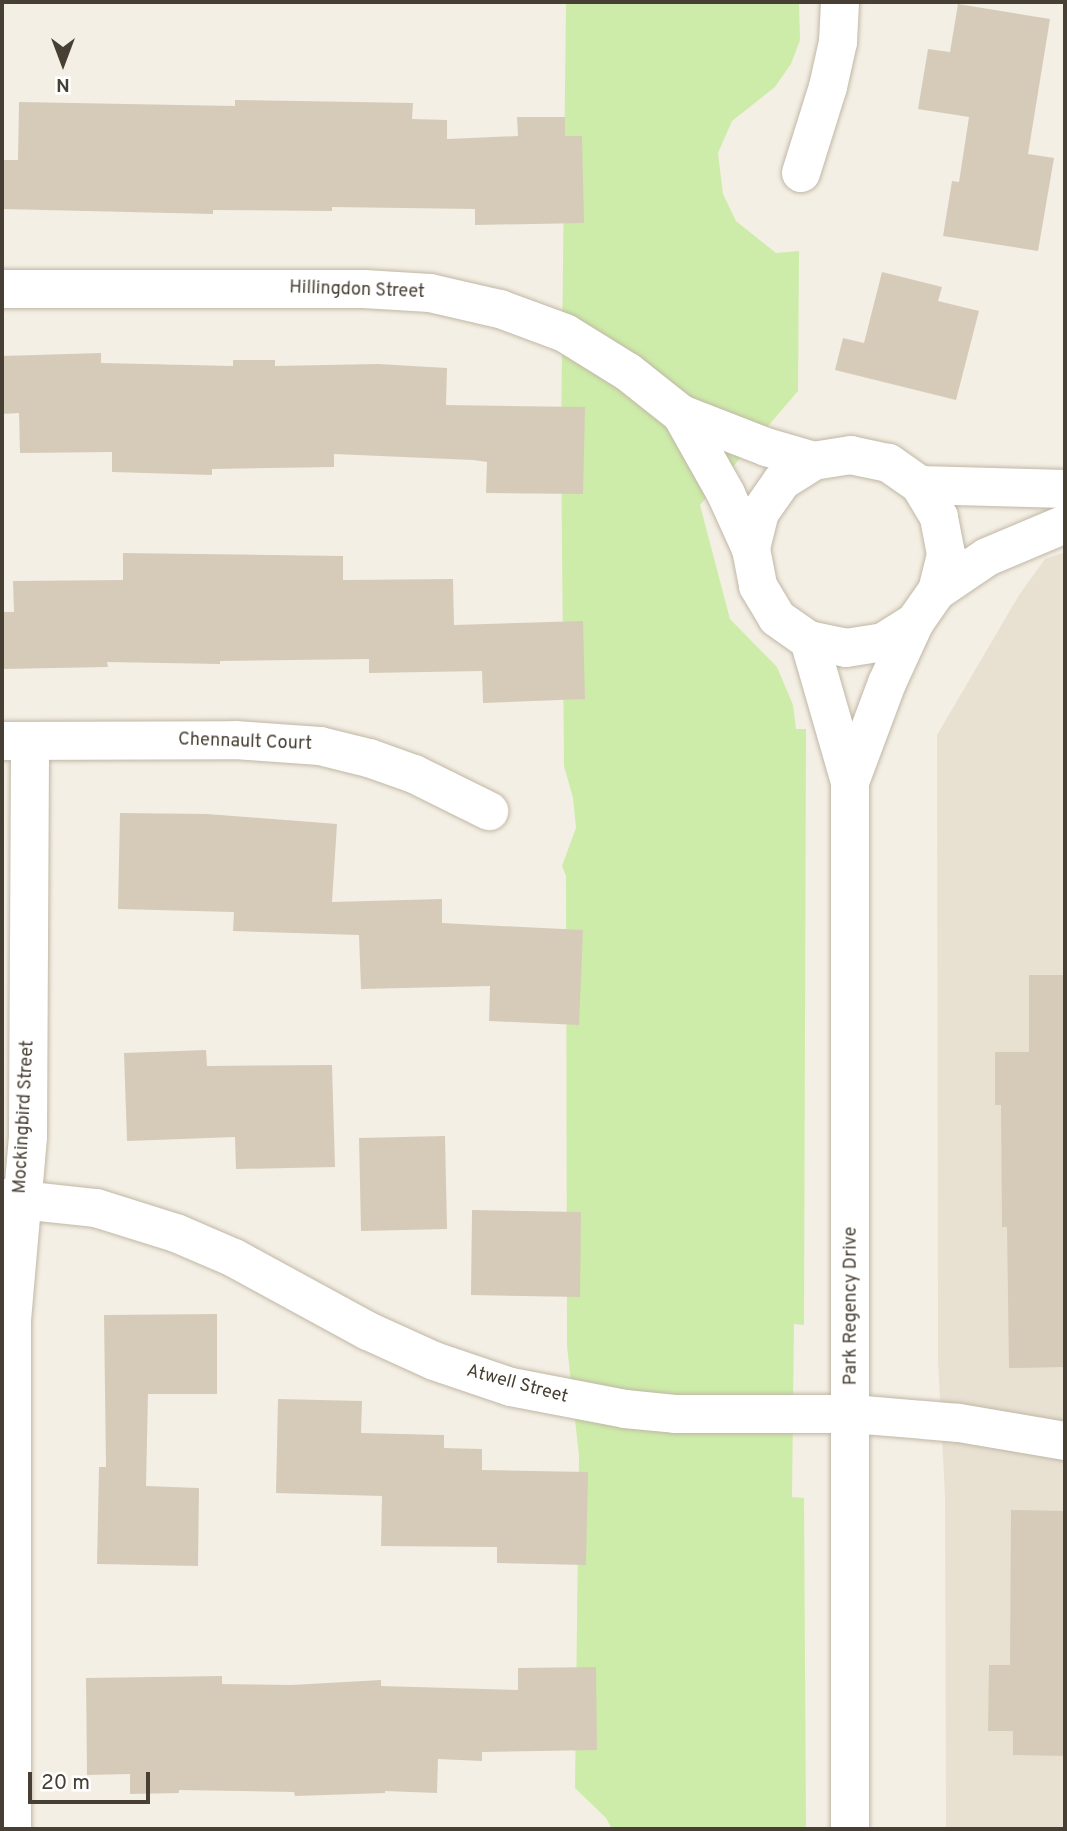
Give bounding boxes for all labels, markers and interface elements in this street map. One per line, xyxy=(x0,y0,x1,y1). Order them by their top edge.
north arrow xyxy=(28,28,98,98)
text: N xyxy=(56,72,70,96)
street label: Hillingdon Street xyxy=(289,278,425,304)
street label: Chennault Court xyxy=(178,730,312,756)
street label: Mockingbird Street xyxy=(10,1040,40,1194)
street label: Park Regency Drive xyxy=(841,1227,863,1385)
street label: Atwell Street xyxy=(464,1361,570,1409)
scale bar xyxy=(32,1758,154,1802)
text: 20 m xyxy=(41,1770,90,1797)

